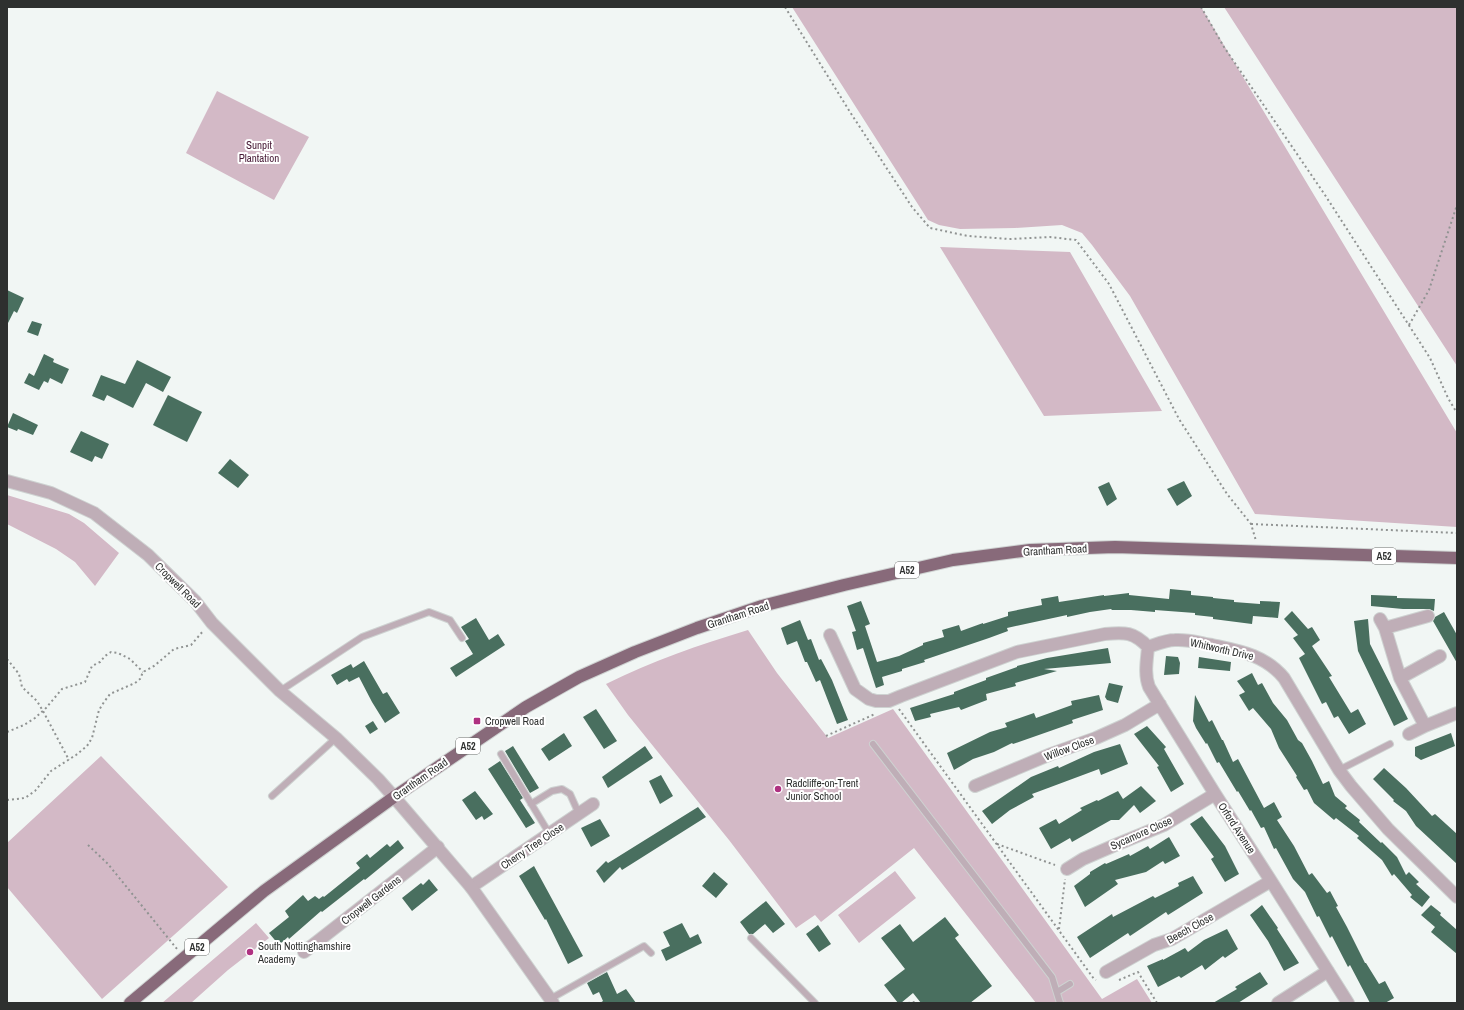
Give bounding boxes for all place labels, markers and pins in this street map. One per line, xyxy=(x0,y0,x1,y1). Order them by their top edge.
place label: Cropwell Road xyxy=(485,714,544,728)
marker: Cropwell Road xyxy=(472,716,482,726)
place label: Radcliffe-on-Trent Junior School xyxy=(786,776,859,803)
marker: Radcliffe-on-Trent Junior School xyxy=(773,784,783,794)
place label: South Nottinghamshire Academy xyxy=(257,939,351,966)
marker: South Nottinghamshire Academy xyxy=(245,947,255,957)

